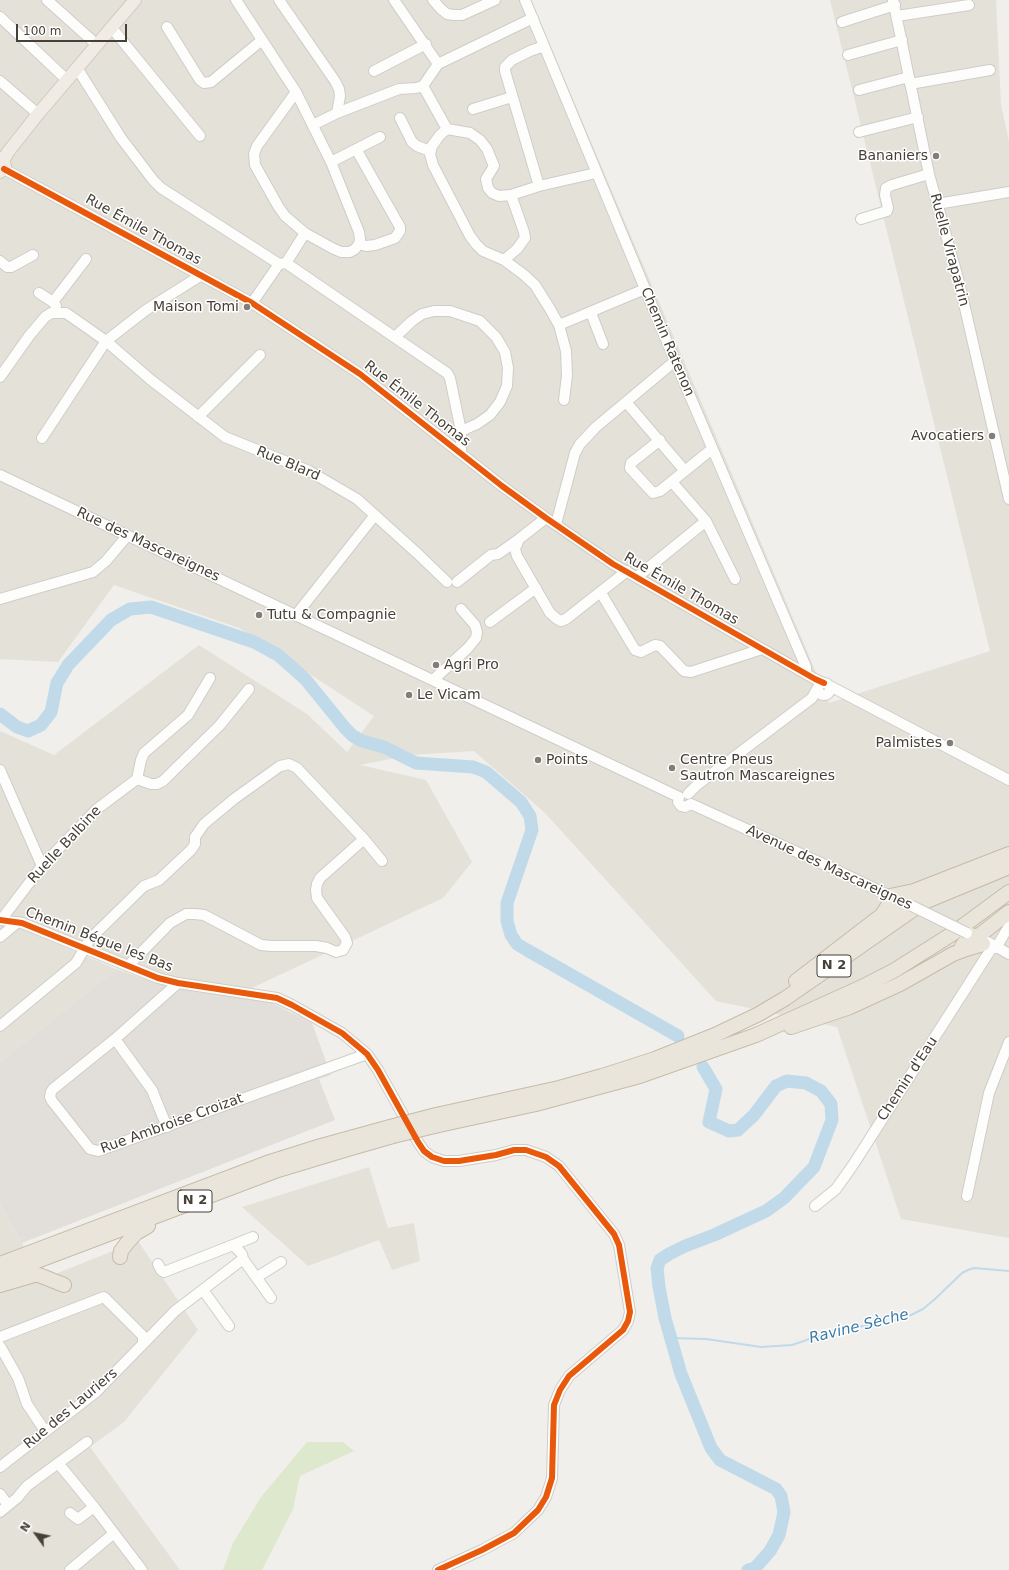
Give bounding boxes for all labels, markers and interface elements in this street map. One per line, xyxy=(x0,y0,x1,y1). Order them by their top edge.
scale bar xyxy=(18,16,129,42)
text: 100 m xyxy=(23,24,61,38)
place label: Bananiers xyxy=(858,148,928,164)
marker: Bananiers xyxy=(931,151,941,161)
street label: Rue Émile Thomas xyxy=(82,191,204,269)
street label: Ruelle Virapatrin xyxy=(926,192,972,308)
street label: Chemin Ratenon xyxy=(637,285,697,399)
place label: Maison Tomi xyxy=(153,299,239,315)
marker: Maison Tomi xyxy=(242,302,252,312)
street label: Rue Émile Thomas xyxy=(361,357,473,451)
place label: Avocatiers xyxy=(911,428,984,444)
marker: Avocatiers xyxy=(987,431,997,441)
street label: Rue Blard xyxy=(254,443,322,485)
street label: Rue des Mascareignes xyxy=(74,504,222,586)
street label: Rue Émile Thomas xyxy=(621,549,741,629)
place label: Tutu & Compagnie xyxy=(267,607,396,623)
marker: Tutu & Compagnie xyxy=(254,610,264,620)
place label: Agri Pro xyxy=(444,657,499,673)
marker: Agri Pro xyxy=(431,660,441,670)
place label: Le Vicam xyxy=(417,687,481,703)
marker: Le Vicam xyxy=(404,690,414,700)
place label: Palmistes xyxy=(876,735,942,751)
marker: Palmistes xyxy=(945,738,955,748)
place label: Points xyxy=(546,752,588,768)
place label: Centre Pneus Sautron Mascareignes xyxy=(680,752,835,784)
marker: Points xyxy=(533,755,543,765)
marker: Centre Pneus Sautron Mascareignes xyxy=(667,763,677,773)
street label: Ruelle Balbine xyxy=(25,803,105,887)
street label: Avenue des Mascareignes xyxy=(743,822,915,914)
street label: Chemin Bégue les Bas xyxy=(23,904,175,976)
road number: N 2 xyxy=(817,955,851,977)
street label: Chemin d'Eau xyxy=(875,1034,941,1124)
street label: Rue Ambroise Croizat xyxy=(98,1090,246,1158)
road number: N 2 xyxy=(178,1190,212,1212)
water label: Ravine Sèche xyxy=(807,1306,911,1348)
street label: Rue des Lauriers xyxy=(21,1365,121,1453)
north arrow xyxy=(16,1514,56,1554)
text: N xyxy=(18,1520,33,1535)

